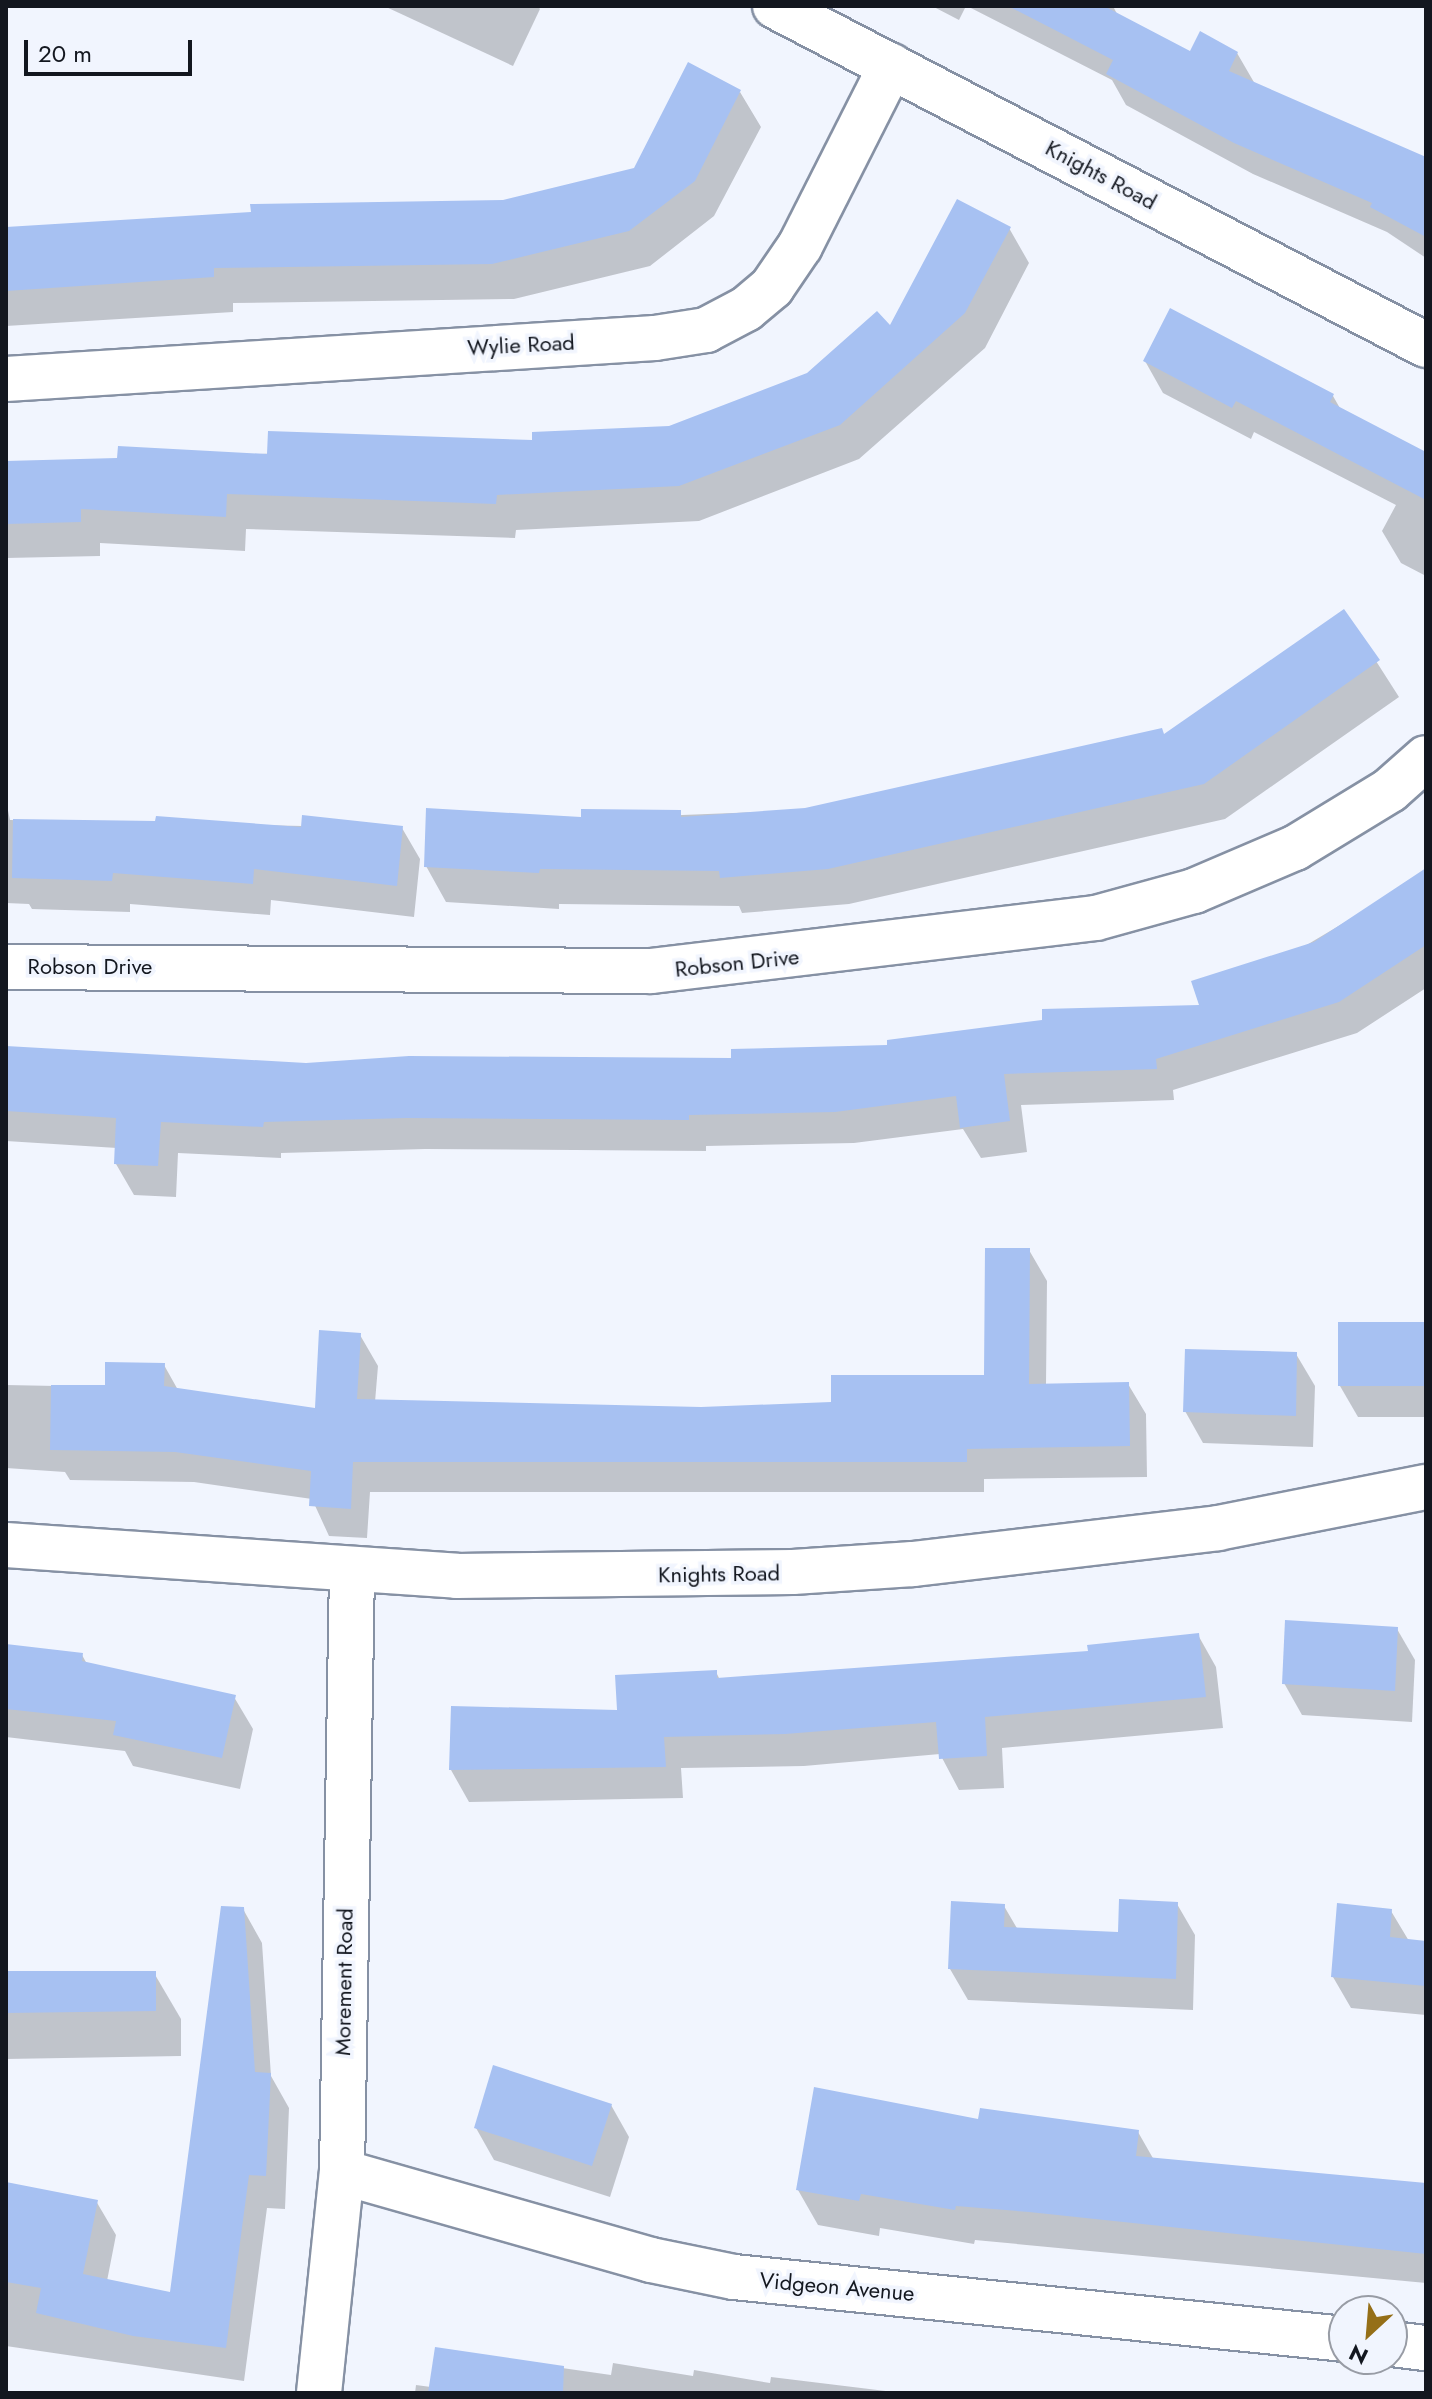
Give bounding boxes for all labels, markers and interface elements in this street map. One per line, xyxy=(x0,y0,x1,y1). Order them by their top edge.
scale bar xyxy=(28,24,196,74)
text: 20 m xyxy=(38,36,92,71)
street label: Knights Road xyxy=(1041,135,1161,215)
street label: Wylie Road xyxy=(467,329,575,361)
street label: Robson Drive xyxy=(674,943,800,983)
street label: Robson Drive xyxy=(28,954,152,980)
street label: Knights Road xyxy=(658,1560,780,1588)
street label: Morement Road xyxy=(330,1908,358,2056)
street label: Vidgeon Avenue xyxy=(758,2267,916,2307)
north arrow xyxy=(1328,2295,1408,2375)
text: N xyxy=(1343,2337,1373,2373)

